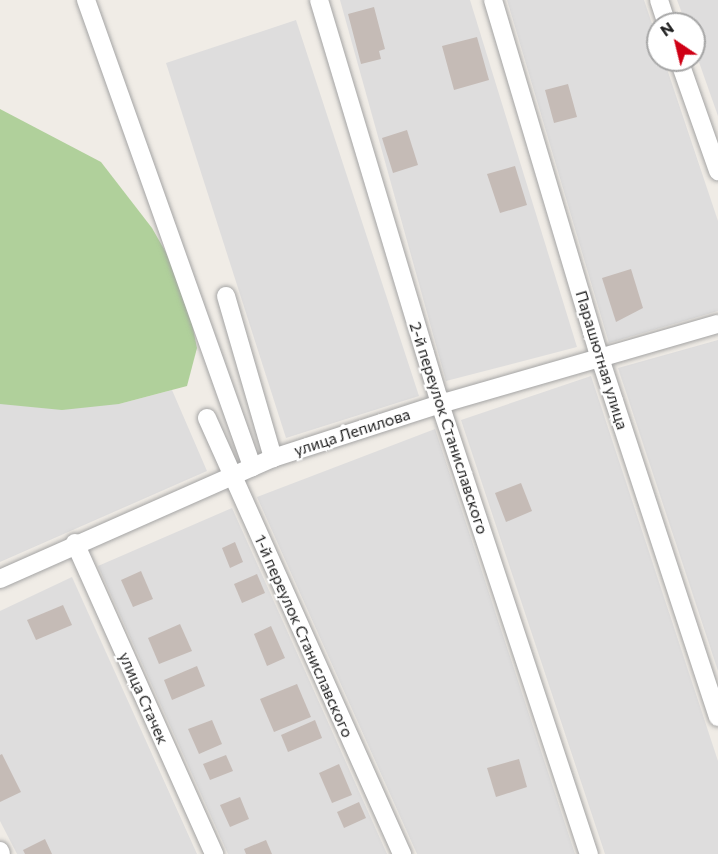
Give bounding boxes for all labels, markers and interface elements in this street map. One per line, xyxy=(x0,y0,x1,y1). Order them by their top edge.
north arrow xyxy=(646,12,706,72)
text: N xyxy=(656,17,677,40)
street label: Парашютная улица xyxy=(572,288,632,432)
street label: 2-й переулок Станиславского xyxy=(406,319,492,537)
street label: улица Лепилова xyxy=(291,404,413,460)
street label: 1-й переулок Станиславского xyxy=(250,532,358,740)
street label: улица Стачек xyxy=(115,649,173,747)

